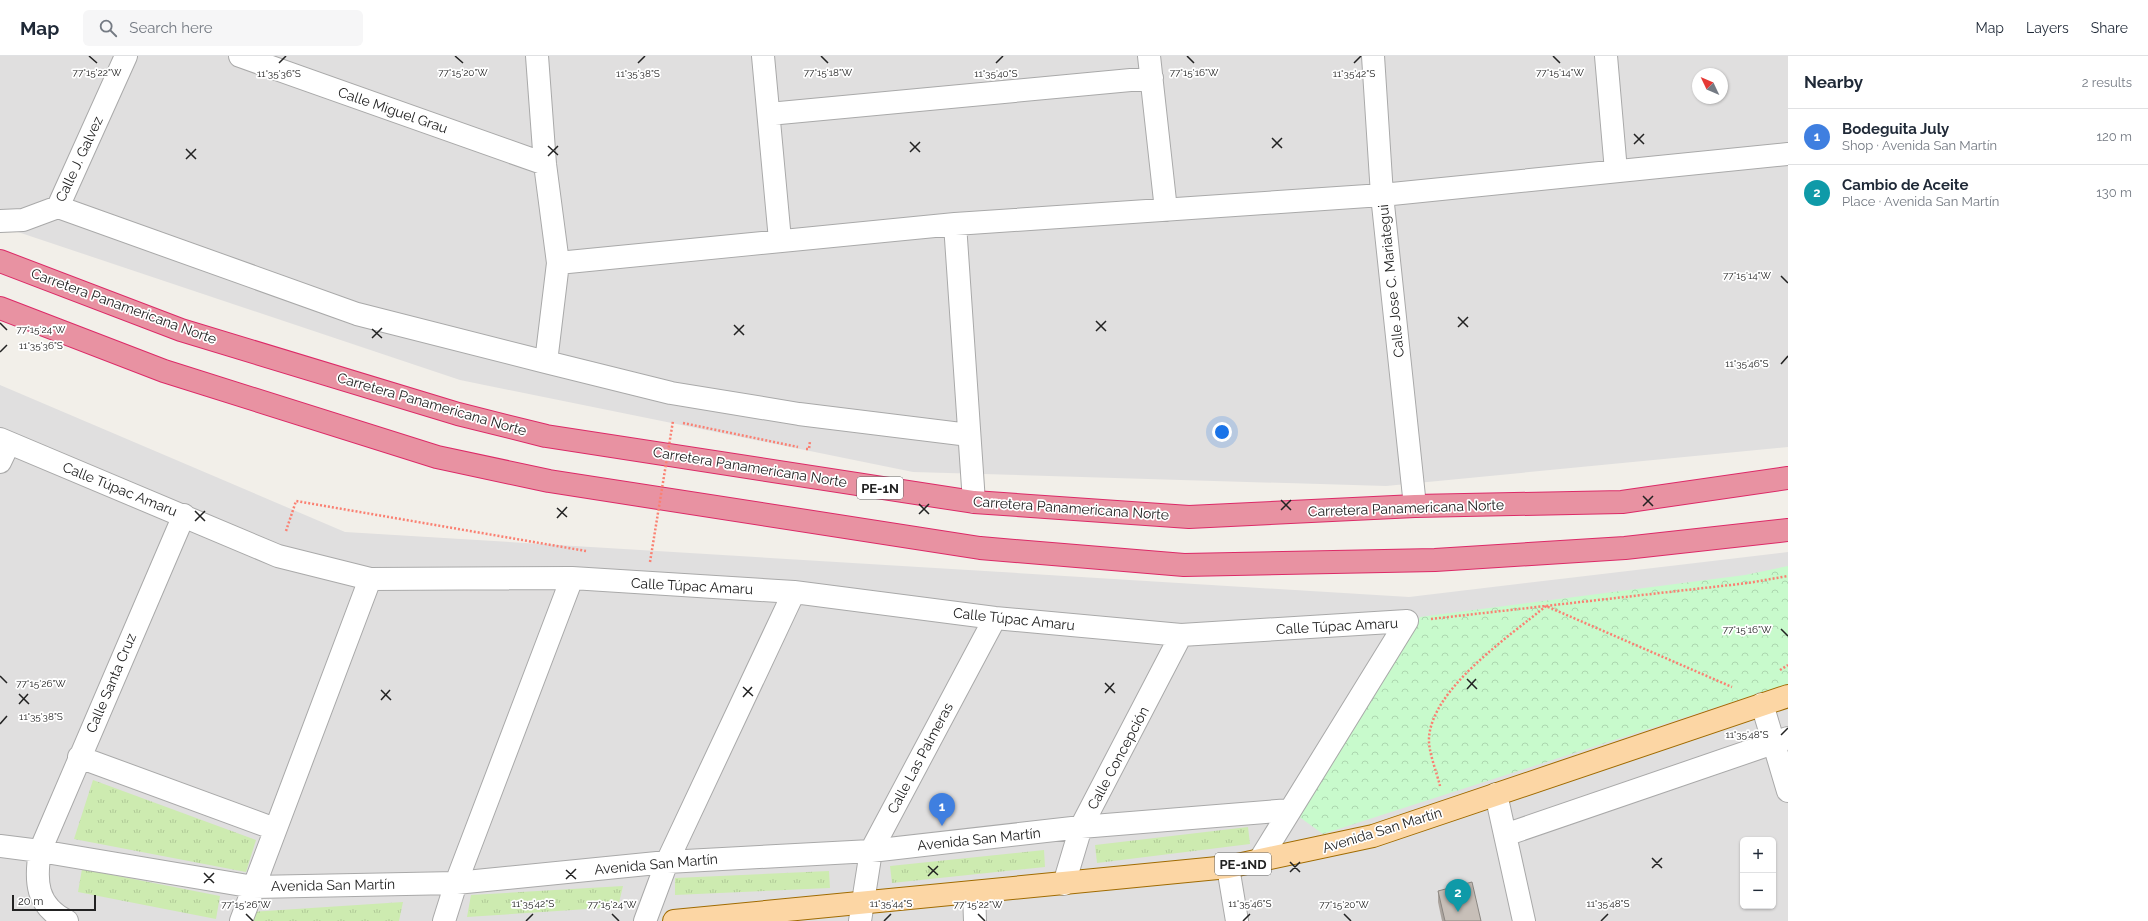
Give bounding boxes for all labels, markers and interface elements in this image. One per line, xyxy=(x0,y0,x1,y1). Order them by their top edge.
search box xyxy=(83,10,363,46)
text: Map xyxy=(20,17,59,39)
icon: search xyxy=(97,17,119,39)
text: Search here xyxy=(129,19,213,37)
text: Map xyxy=(1976,20,2004,36)
text: Layers xyxy=(2026,20,2069,36)
text: Share xyxy=(2091,20,2128,36)
text: 77°15'22"W xyxy=(73,67,122,78)
text: 77°15'20"W xyxy=(438,67,488,78)
text: 77°15'18"W xyxy=(804,67,853,78)
text: 77°15'16"W xyxy=(1170,67,1219,78)
text: 77°15'14"W xyxy=(1536,67,1585,78)
text: 11°35'36"S xyxy=(257,68,301,79)
text: 11°35'38"S xyxy=(616,68,660,79)
text: 11°35'40"S xyxy=(974,68,1018,79)
text: 11°35'42"S xyxy=(1333,68,1375,79)
north arrow xyxy=(1692,68,1728,104)
text: Nearby xyxy=(1804,72,1863,92)
text: 2 results xyxy=(2082,75,2132,90)
street label: Calle Miguel Grau xyxy=(336,84,450,136)
street label: Calle J. Galvez xyxy=(52,114,106,204)
text: Bodeguita July xyxy=(1842,120,1949,138)
text: 1 xyxy=(1814,129,1820,144)
text: 120 m xyxy=(2096,129,2132,144)
text: Shop · Avenida San Martín xyxy=(1842,138,1997,153)
text: Cambio de Aceite xyxy=(1842,176,1968,194)
text: 2 xyxy=(1813,185,1821,200)
text: 130 m xyxy=(2096,185,2132,200)
text: Place · Avenida San Martín xyxy=(1842,194,1999,209)
street label: Calle Jose C. Mariategui xyxy=(1375,204,1407,358)
street label: Carretera Panamericana Norte xyxy=(29,265,219,347)
text: 77°15'14"W xyxy=(1723,270,1772,281)
text: 77°15'24"W xyxy=(16,324,66,335)
text: 11°35'36"S xyxy=(19,340,63,351)
text: 11°35'46"S xyxy=(1725,358,1769,369)
street label: Carretera Panamericana Norte xyxy=(335,369,529,439)
your location xyxy=(1212,422,1232,442)
street label: Carretera Panamericana Norte xyxy=(652,444,848,490)
street label: Calle Túpac Amaru xyxy=(60,459,180,519)
road number: PE-1N xyxy=(857,477,903,499)
street label: Carretera Panamericana Norte xyxy=(973,493,1169,523)
street label: Carretera Panamericana Norte xyxy=(1308,497,1504,519)
street label: Calle Túpac Amaru xyxy=(631,575,753,597)
street label: Calle Túpac Amaru xyxy=(952,605,1076,633)
street label: Calle Túpac Amaru xyxy=(1276,615,1398,637)
text: 77°15'16"W xyxy=(1723,624,1772,635)
street label: Calle Santa Cruz xyxy=(83,631,139,735)
text: 77°15'26"W xyxy=(16,678,66,689)
street label: Calle Las Palmeras xyxy=(884,700,956,816)
street label: Calle Concepción xyxy=(1084,704,1152,812)
text: 11°35'38"S xyxy=(19,711,63,722)
text: 11°35'48"S xyxy=(1725,729,1769,740)
pin: 1 xyxy=(929,793,955,826)
street label: Avenida San Martín xyxy=(1320,804,1444,856)
street label: Avenida San Martín xyxy=(916,825,1042,853)
map controls xyxy=(1740,837,1776,909)
button: + xyxy=(1740,837,1776,873)
street label: Avenida San Martín xyxy=(593,851,719,877)
road number: PE-1ND xyxy=(1215,853,1271,875)
button: − xyxy=(1740,873,1776,909)
street label: Avenida San Martín xyxy=(271,876,395,894)
pin: 2 xyxy=(1445,879,1471,912)
scale bar xyxy=(12,893,96,912)
text: 20 m xyxy=(18,895,43,908)
text: 11°35'42"S xyxy=(512,898,554,909)
text: 11°35'44"S xyxy=(870,898,912,909)
text: 11°35'46"S xyxy=(1228,898,1272,909)
text: 11°35'48"S xyxy=(1586,898,1630,909)
text: 77°15'26"W xyxy=(221,899,271,910)
text: 77°15'24"W xyxy=(587,899,637,910)
text: 77°15'22"W xyxy=(954,899,1003,910)
text: 77°15'20"W xyxy=(1319,899,1369,910)

